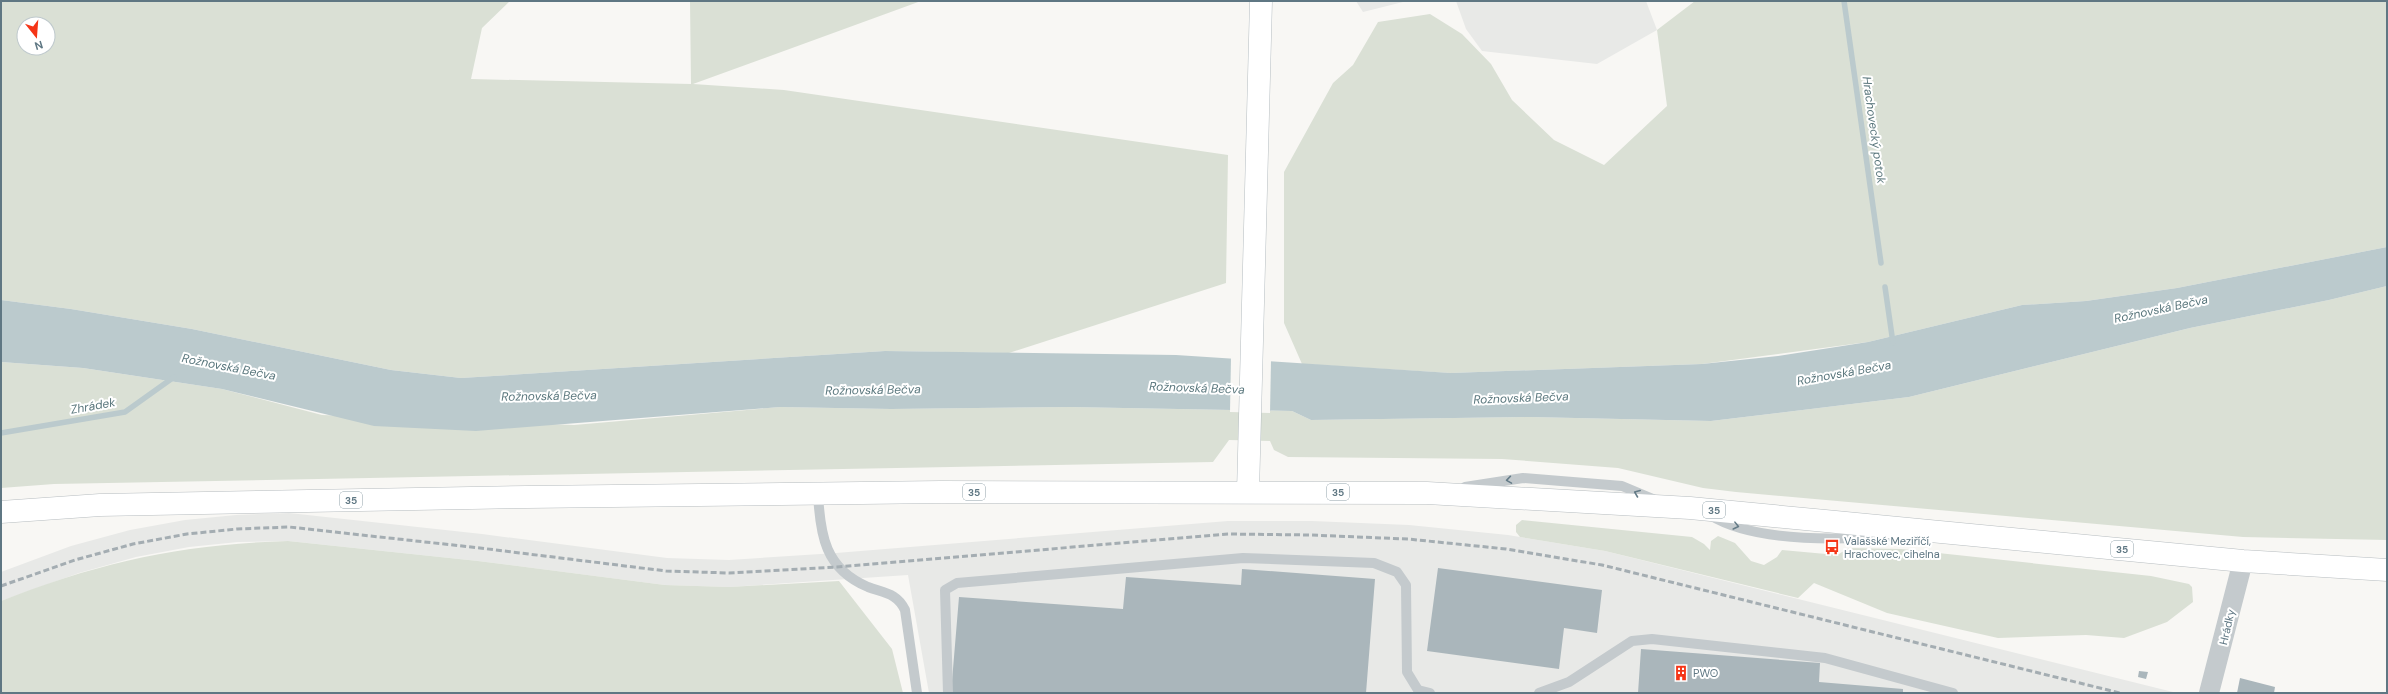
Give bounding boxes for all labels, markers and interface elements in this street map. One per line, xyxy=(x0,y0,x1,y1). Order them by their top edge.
north arrow xyxy=(16,16,56,56)
text: N xyxy=(33,38,45,53)
water label: Hrachovecký potok xyxy=(1859,75,1890,186)
water label: Rožnovská Bečva xyxy=(2113,291,2210,327)
water label: Rožnovská Bečva xyxy=(181,350,278,384)
water label: Rožnovská Bečva xyxy=(1796,357,1893,389)
water label: Rožnovská Bečva xyxy=(1149,378,1245,398)
water label: Rožnovská Bečva xyxy=(825,381,921,399)
water label: Rožnovská Bečva xyxy=(501,387,597,405)
water label: Rožnovská Bečva xyxy=(1473,388,1569,408)
water label: Zhrádek xyxy=(69,394,117,418)
one-way arrow xyxy=(1506,475,1512,484)
road number: 35 xyxy=(963,484,985,500)
road number: 35 xyxy=(1327,484,1349,500)
one-way arrow xyxy=(1634,489,1641,497)
road number: 35 xyxy=(340,492,362,508)
road number: 35 xyxy=(1703,502,1725,518)
one-way arrow xyxy=(1733,522,1740,530)
place label: Valašské Meziříčí, Hrachovec, cihelna xyxy=(1844,534,1940,561)
bus stop icon: Valašské Meziříčí, Hrachovec, cihelna xyxy=(1823,538,1841,556)
road number: 35 xyxy=(2111,541,2133,557)
street label: Hrádky xyxy=(2216,608,2238,646)
building icon: PWO xyxy=(1672,664,1690,682)
place label: PWO xyxy=(1693,666,1718,680)

